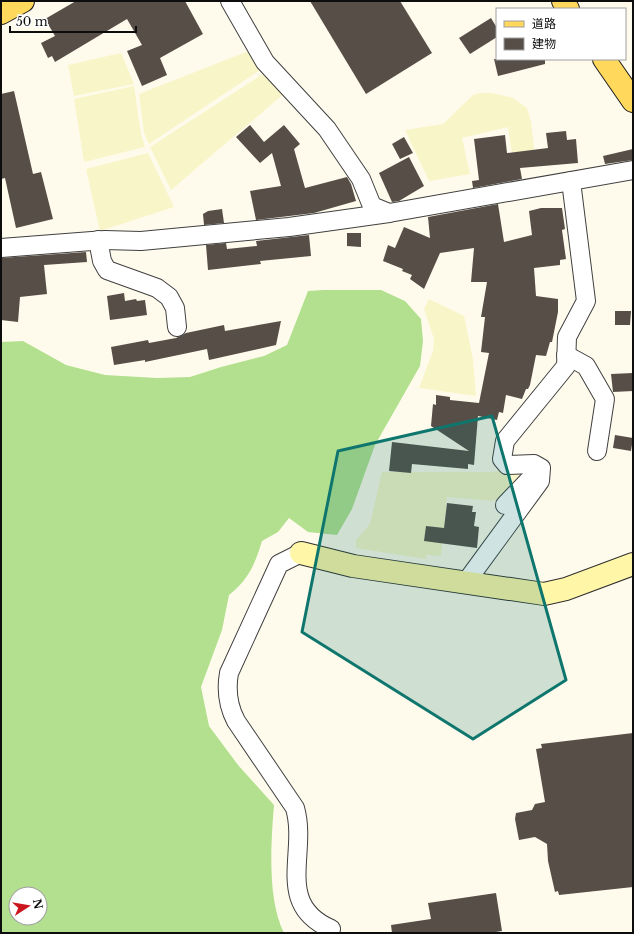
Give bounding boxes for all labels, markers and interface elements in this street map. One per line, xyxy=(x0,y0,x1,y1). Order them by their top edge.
scale bar xyxy=(10,8,136,34)
legend xyxy=(496,8,626,60)
text: 50 m xyxy=(16,14,48,29)
text: 道路 xyxy=(532,16,556,31)
text: 建物 xyxy=(532,36,556,51)
north arrow xyxy=(8,886,48,926)
text: N xyxy=(30,897,46,911)

